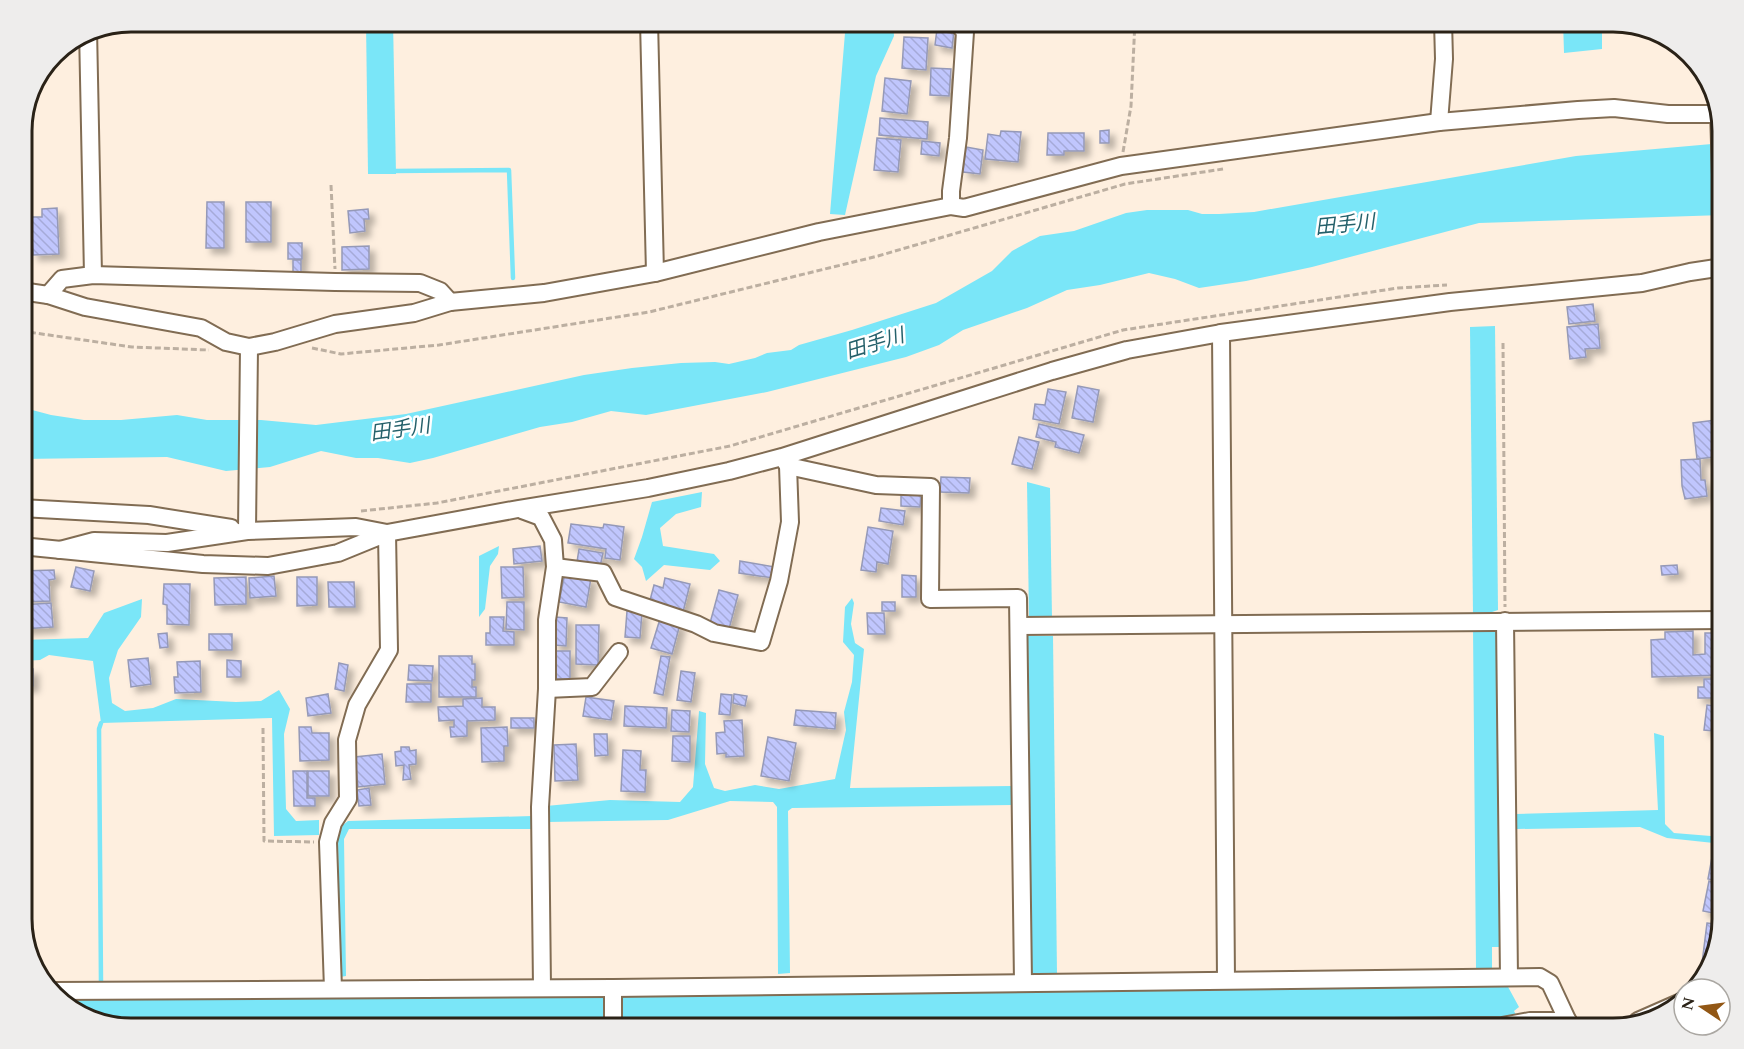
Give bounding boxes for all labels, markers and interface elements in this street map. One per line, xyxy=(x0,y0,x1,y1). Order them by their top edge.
water label: 田手川 xyxy=(1314,207,1378,243)
water label: 田手川 xyxy=(842,320,910,367)
water label: 田手川 xyxy=(368,411,434,449)
north arrow xyxy=(1672,977,1732,1037)
text: N xyxy=(1675,995,1702,1013)

